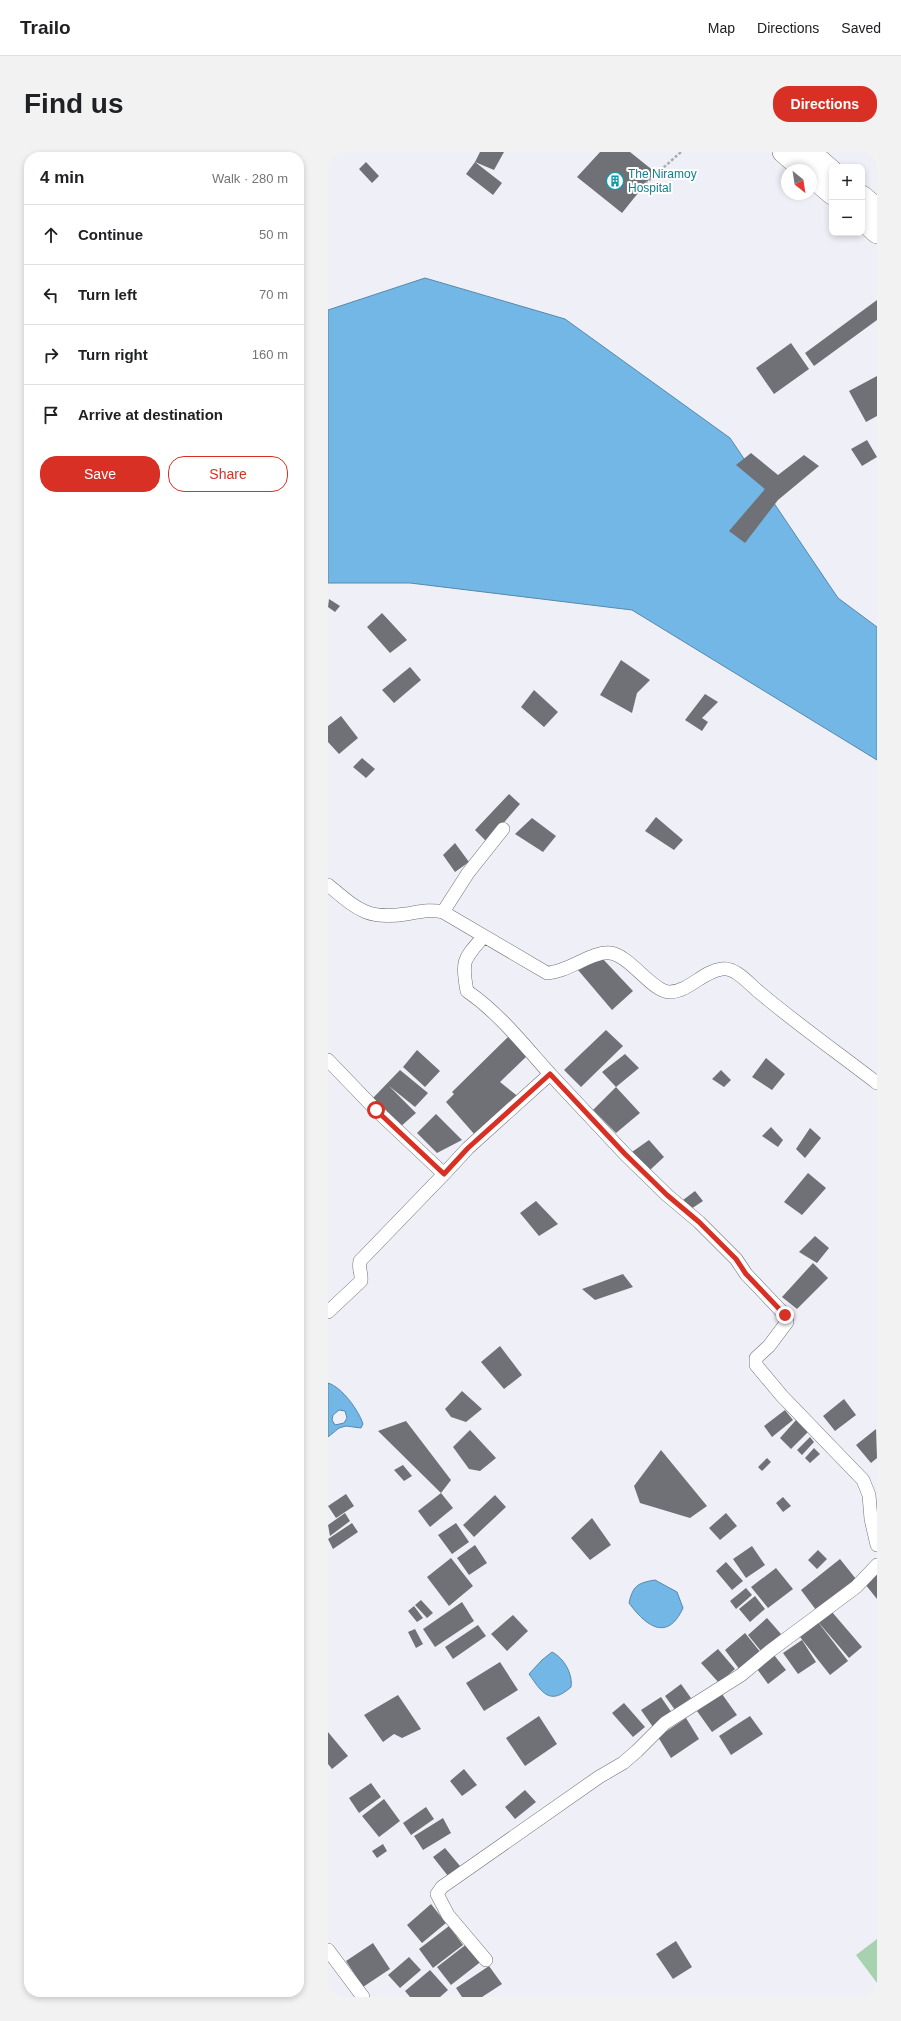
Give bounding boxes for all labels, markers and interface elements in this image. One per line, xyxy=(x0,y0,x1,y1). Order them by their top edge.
text: Trailo xyxy=(20,17,71,38)
text: Map xyxy=(708,20,735,36)
text: Directions xyxy=(757,20,819,36)
text: Saved xyxy=(841,20,881,36)
button: Directions xyxy=(773,86,877,122)
text: Find us xyxy=(24,88,124,119)
north arrow xyxy=(781,164,817,200)
map controls xyxy=(829,164,865,236)
button: + xyxy=(829,164,865,200)
place label: The Niramoy Hospital xyxy=(628,167,697,195)
text: 4 min xyxy=(40,168,84,187)
text: Walk · 280 m xyxy=(212,171,288,186)
building icon: The Niramoy Hospital xyxy=(605,171,625,191)
button: − xyxy=(829,200,865,236)
icon: ahead xyxy=(40,224,62,246)
text: Continue xyxy=(78,226,143,243)
text: 50 m xyxy=(259,227,288,242)
icon: left xyxy=(40,284,62,306)
text: Turn left xyxy=(78,286,137,303)
text: 70 m xyxy=(259,287,288,302)
icon: right xyxy=(40,344,62,366)
text: Turn right xyxy=(78,346,148,363)
text: 160 m xyxy=(252,347,288,362)
icon: arrive xyxy=(40,404,62,426)
text: Arrive at destination xyxy=(78,406,223,423)
button: Save xyxy=(40,456,160,492)
button: Share xyxy=(168,456,288,492)
route start xyxy=(367,1101,385,1119)
route end xyxy=(776,1306,794,1324)

